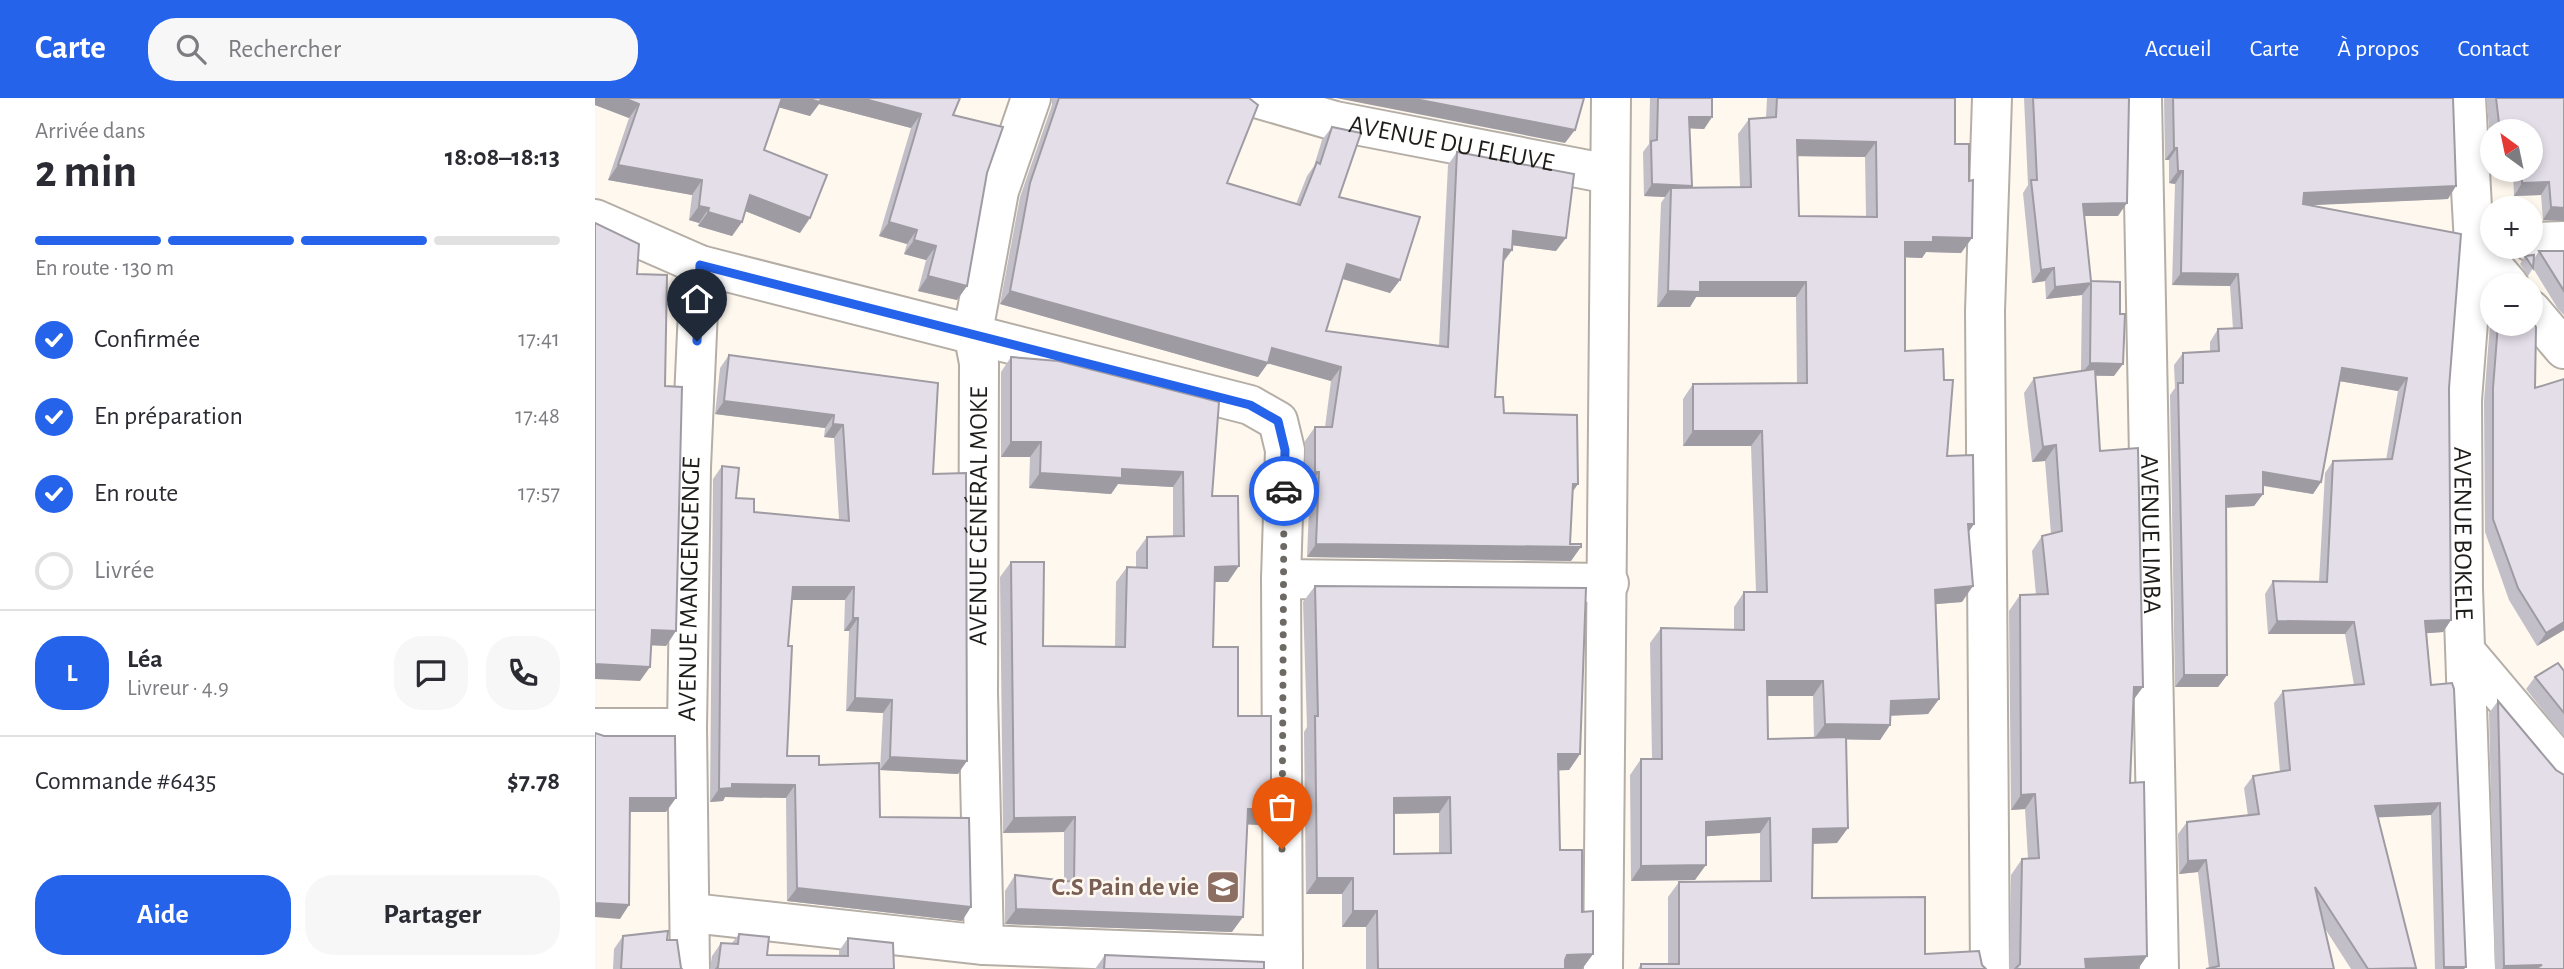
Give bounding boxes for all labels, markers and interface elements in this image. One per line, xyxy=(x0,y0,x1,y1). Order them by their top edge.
search box xyxy=(148,18,638,81)
icon: search xyxy=(172,30,210,68)
text: Carte xyxy=(35,32,106,65)
text: Rechercher xyxy=(228,36,341,62)
text: Accueil xyxy=(2145,37,2212,61)
text: Carte xyxy=(2250,37,2299,61)
text: À propos xyxy=(2337,37,2419,61)
text: Contact xyxy=(2457,37,2529,61)
street label: AVENUE DU FLEUVE xyxy=(1347,111,1556,176)
north arrow xyxy=(2480,119,2543,182)
map controls xyxy=(2480,119,2543,336)
text: Arrivée dans xyxy=(35,120,146,143)
text: 18:08–18:13 xyxy=(445,144,560,170)
text: 2 min xyxy=(35,149,137,195)
button: + xyxy=(2480,196,2543,259)
text: En route · 130 m xyxy=(35,257,174,280)
pin xyxy=(667,269,727,341)
button: − xyxy=(2480,273,2543,336)
icon: home xyxy=(678,280,716,318)
icon: check xyxy=(35,321,73,359)
text: Confirmée xyxy=(94,326,200,352)
text: 17:41 xyxy=(518,328,560,351)
street label: AVENUE GÉNÉRAL MOKE xyxy=(963,386,992,646)
icon: check xyxy=(35,398,73,436)
text: En préparation xyxy=(94,403,243,429)
text: 17:48 xyxy=(515,405,560,428)
street label: AVENUE BOKELE xyxy=(2449,447,2477,620)
street label: AVENUE LIMBA xyxy=(2136,454,2165,614)
street label: AVENUE MANGENGENGE xyxy=(674,456,704,722)
courier xyxy=(1249,456,1319,526)
icon: car xyxy=(1265,472,1303,510)
icon: check xyxy=(35,475,73,513)
text: En route xyxy=(94,480,178,506)
text: 17:57 xyxy=(518,482,560,505)
text: Livrée xyxy=(94,557,154,583)
button: chat xyxy=(394,636,468,710)
button: phone xyxy=(486,636,560,710)
text: Léa xyxy=(127,646,163,672)
text: L xyxy=(66,660,78,686)
text: Livreur · 4.9 xyxy=(127,677,229,700)
text: Commande #6435 xyxy=(35,768,216,794)
text: $7.78 xyxy=(507,768,560,794)
pin xyxy=(1252,777,1312,849)
icon: bag xyxy=(1263,788,1301,826)
school or university icon: C.S Pain de vie xyxy=(1204,868,1242,906)
place label: C.S Pain de vie xyxy=(1051,874,1199,900)
button: Aide xyxy=(35,875,291,955)
button: Partager xyxy=(305,875,560,955)

